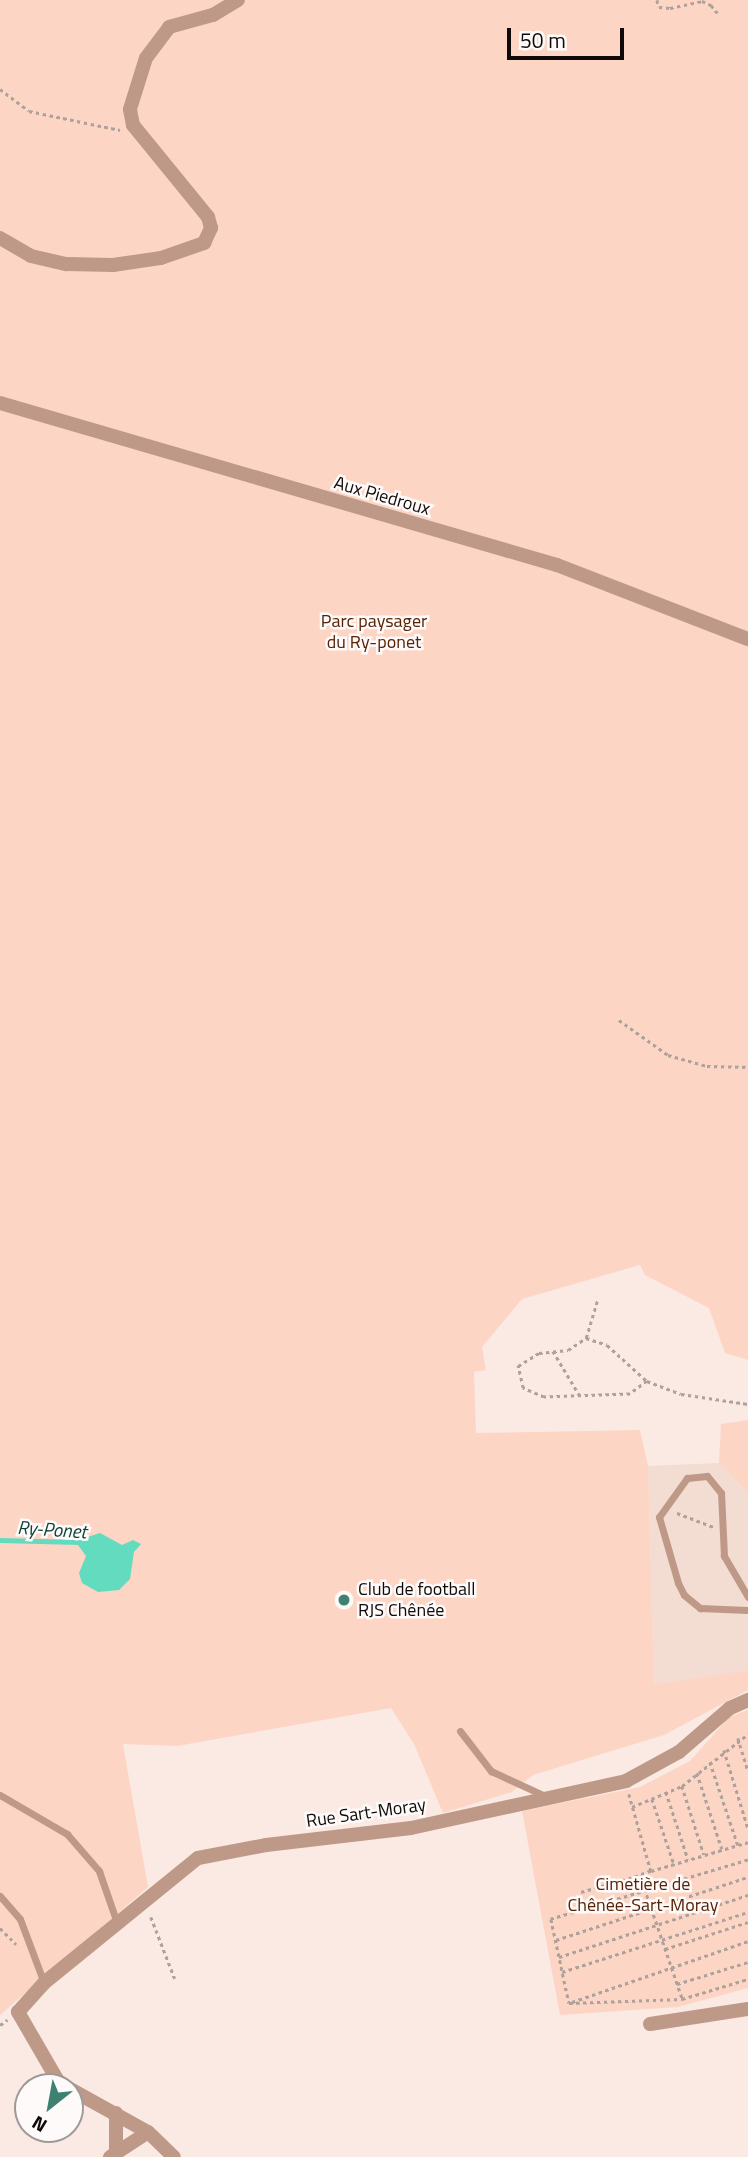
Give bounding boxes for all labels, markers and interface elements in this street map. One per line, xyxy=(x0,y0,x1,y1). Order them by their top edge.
scale bar xyxy=(510,14,627,58)
text: 50 m xyxy=(520,24,566,56)
street label: Aux Piedroux xyxy=(332,472,432,520)
park label: Parc paysager du Ry-ponet xyxy=(321,611,427,654)
water label: Ry-Ponet xyxy=(17,1515,87,1543)
place label: Club de football RJS Chênée xyxy=(358,1579,475,1622)
marker: Club de football RJS Chênée xyxy=(336,1592,352,1608)
street label: Rue Sart-Moray xyxy=(305,1794,427,1832)
park label: Cimetière de Chênée-Sart-Moray xyxy=(568,1874,718,1916)
north arrow xyxy=(14,2073,84,2143)
text: N xyxy=(26,2109,52,2141)

